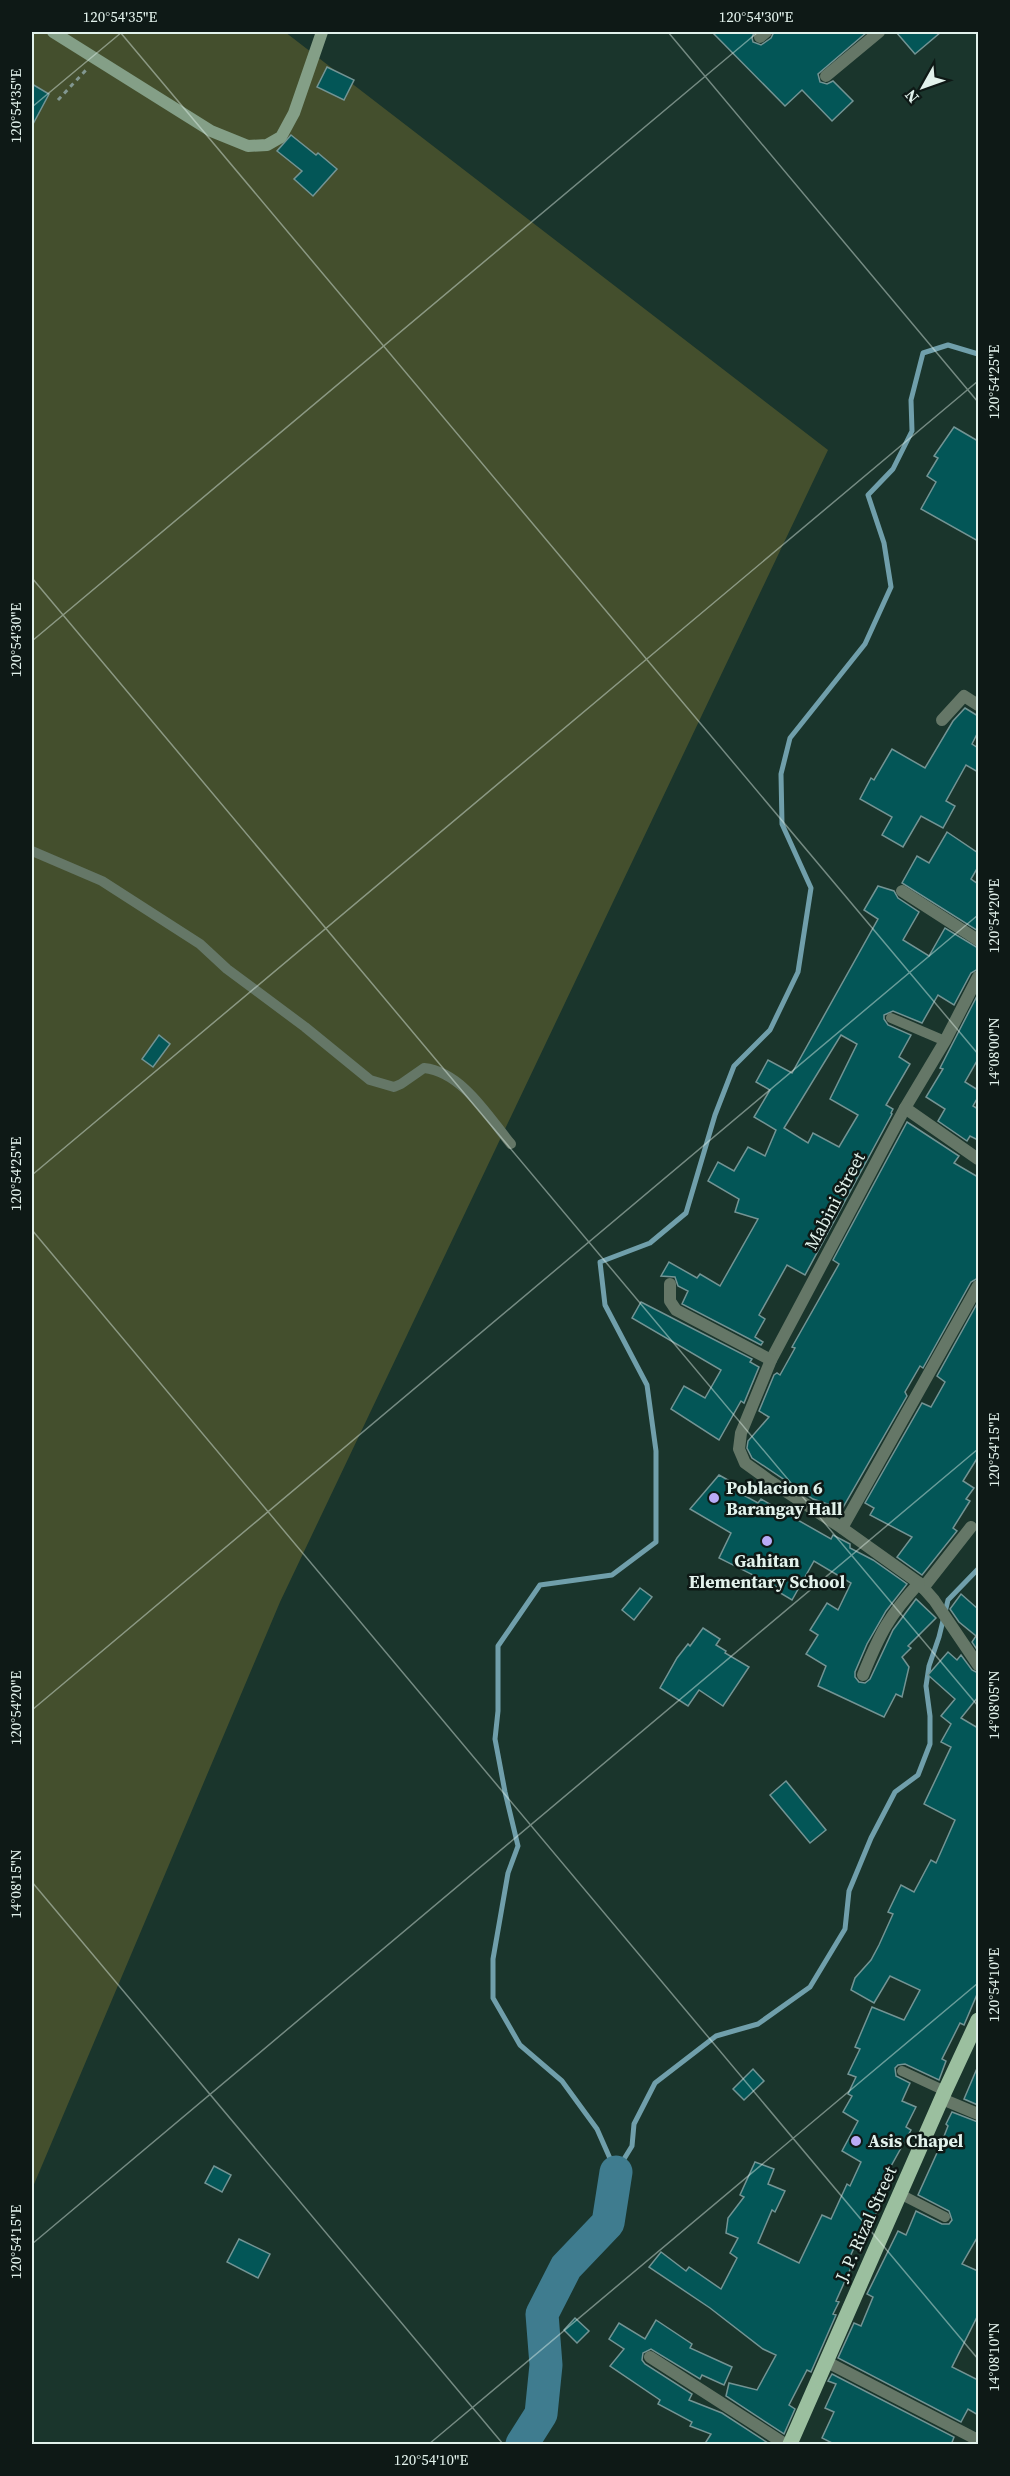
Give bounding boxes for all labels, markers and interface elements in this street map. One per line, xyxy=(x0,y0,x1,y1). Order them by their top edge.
text: 120°54'35"E xyxy=(83,6,157,27)
text: 120°54'30"E xyxy=(719,6,793,27)
north arrow xyxy=(893,57,953,117)
text: 120°54'35"E xyxy=(5,69,26,143)
text: N xyxy=(899,85,924,108)
text: 120°54'25"E xyxy=(983,345,1004,419)
text: 120°54'30"E xyxy=(5,603,26,677)
text: 120°54'20"E xyxy=(983,879,1004,953)
text: 14°08'00"N xyxy=(983,1017,1004,1087)
text: 120°54'25"E xyxy=(5,1137,26,1211)
street label: Mabini Street xyxy=(798,1147,871,1254)
text: 120°54'15"E xyxy=(983,1413,1004,1487)
place label: Poblacion 6 Barangay Hall xyxy=(726,1475,843,1521)
marker: Poblacion 6 Barangay Hall xyxy=(707,1491,721,1505)
marker: Gahitan Elementary School xyxy=(760,1534,774,1548)
place label: Gahitan Elementary School xyxy=(689,1548,845,1594)
text: 14°08'05"N xyxy=(983,1670,1004,1740)
text: 120°54'20"E xyxy=(5,1671,26,1745)
text: 14°08'15"N xyxy=(5,1849,26,1919)
text: 120°54'10"E xyxy=(983,1948,1004,2022)
place label: Asis Chapel xyxy=(868,2128,964,2153)
marker: Asis Chapel xyxy=(849,2134,863,2148)
street label: J. P. Rizal Street xyxy=(828,2162,902,2287)
text: 120°54'15"E xyxy=(5,2205,26,2279)
text: 14°08'10"N xyxy=(983,2322,1004,2392)
text: 120°54'10"E xyxy=(394,2449,468,2470)

